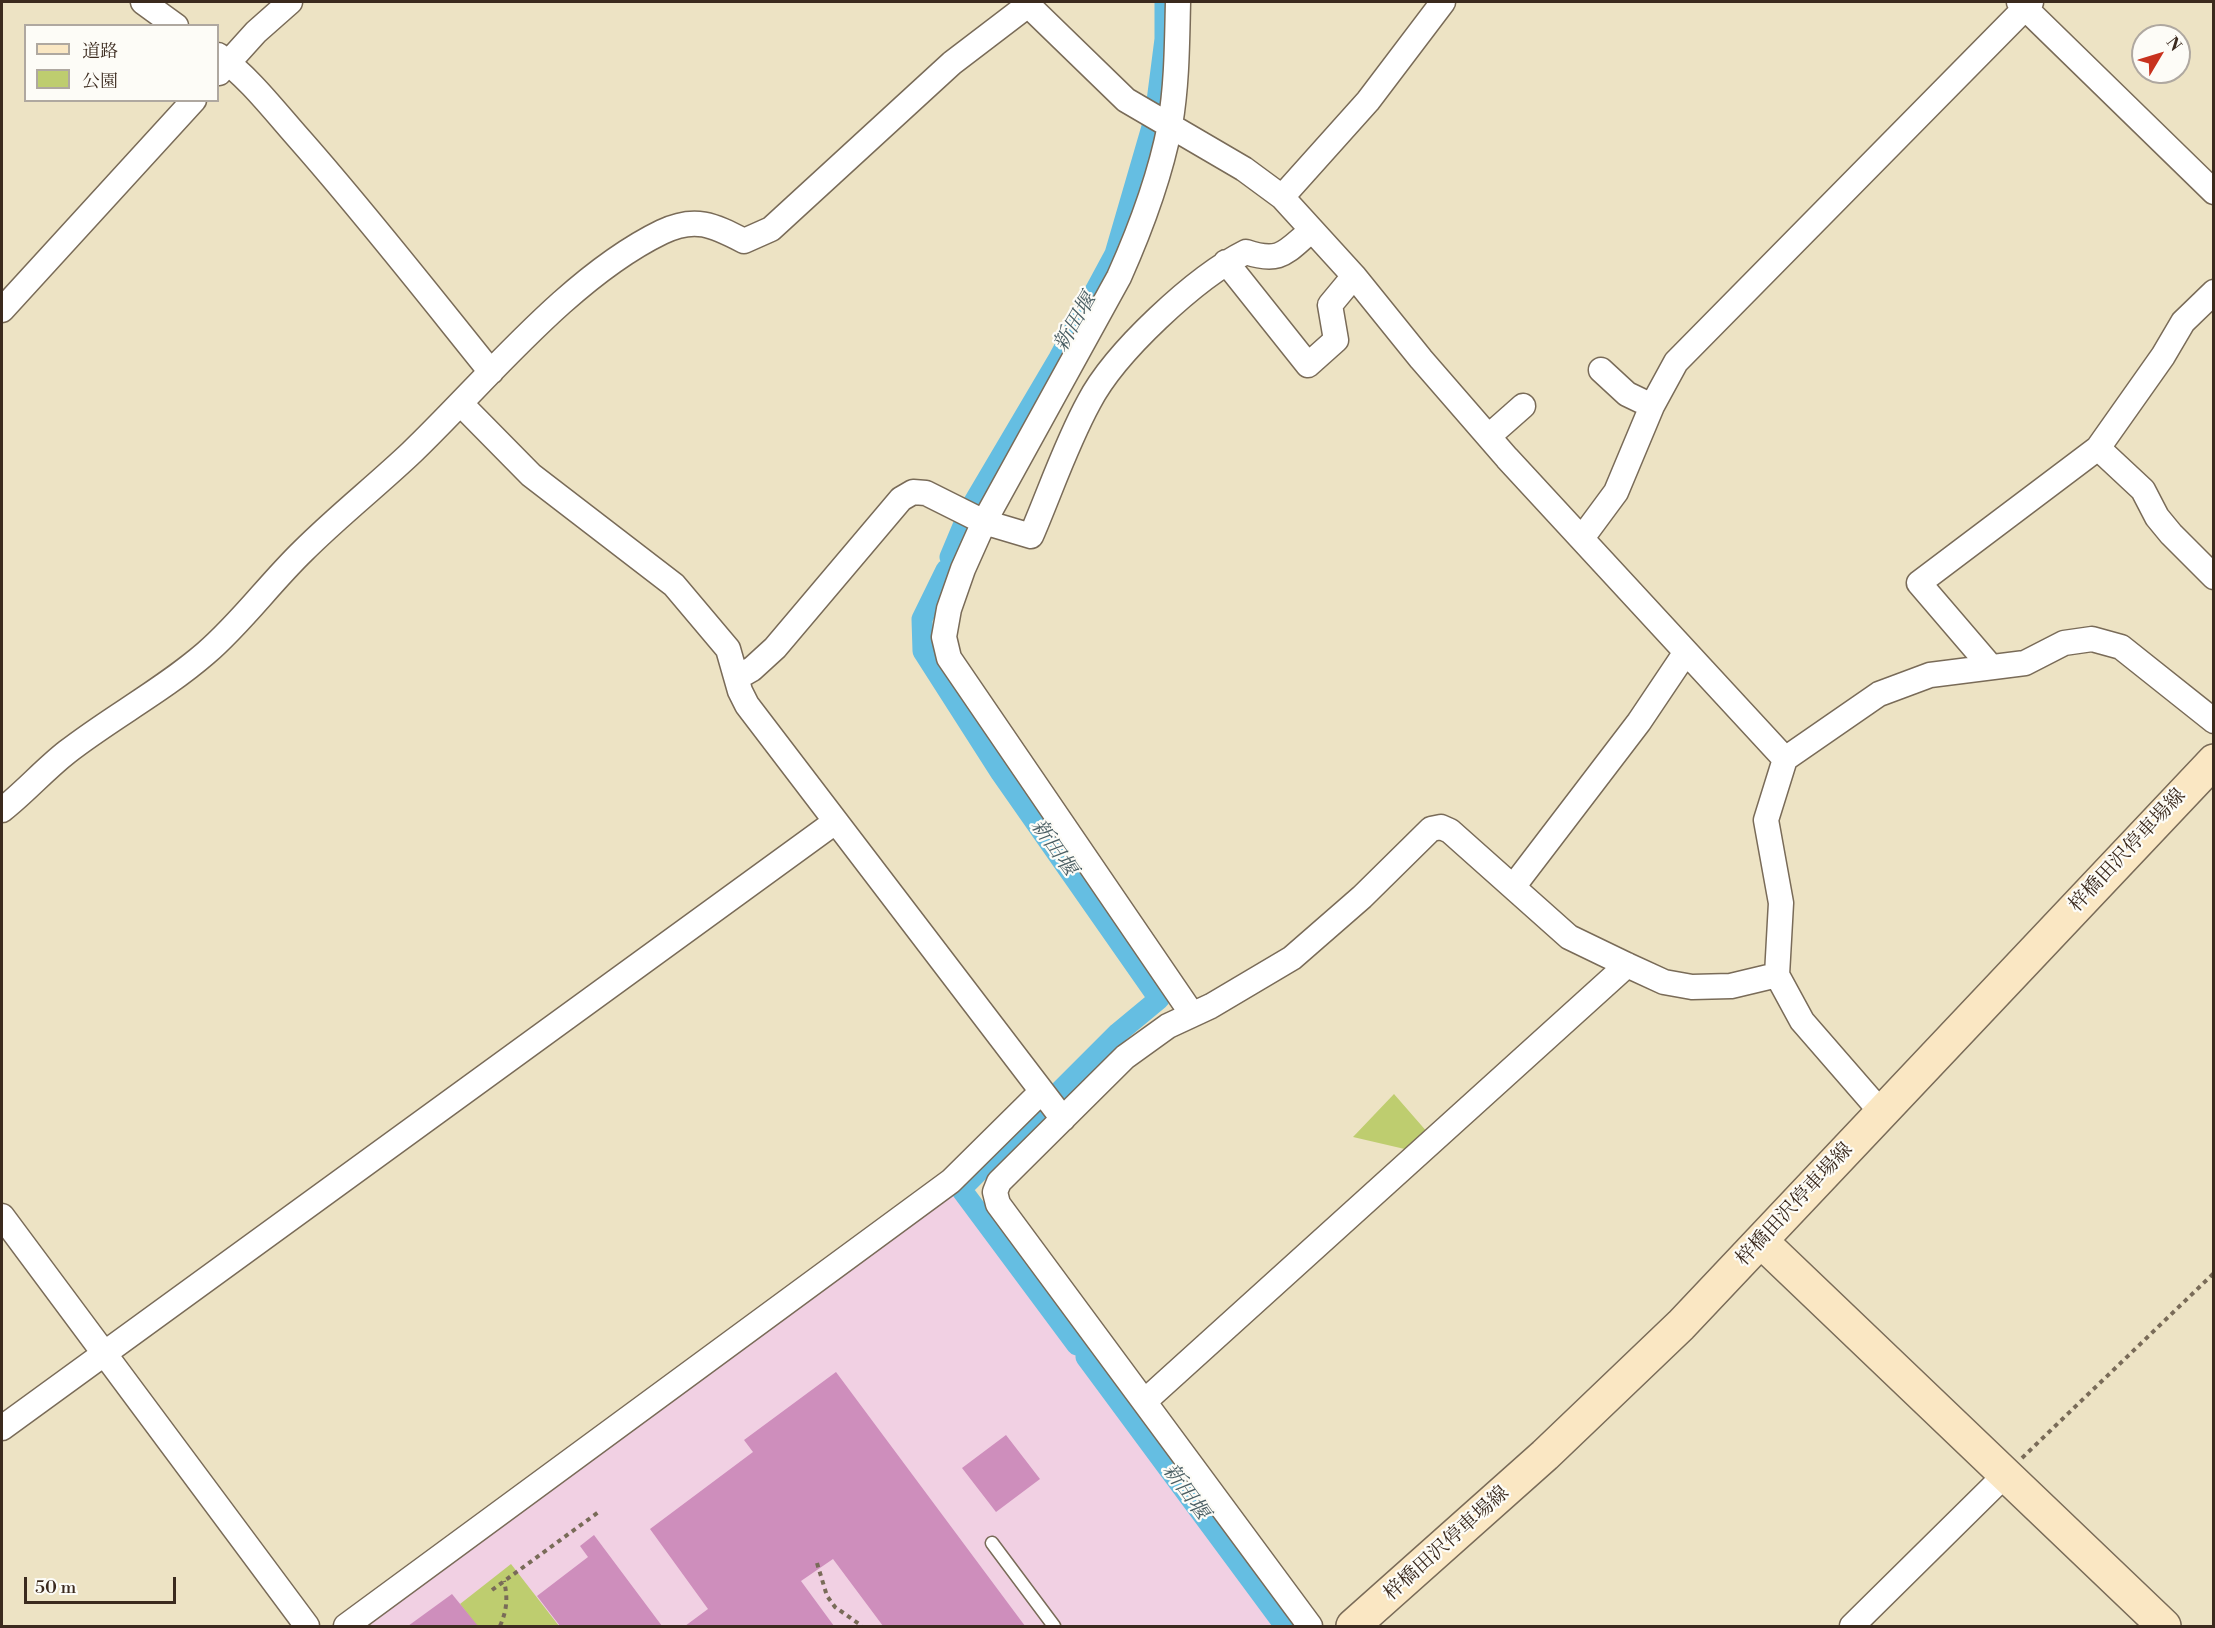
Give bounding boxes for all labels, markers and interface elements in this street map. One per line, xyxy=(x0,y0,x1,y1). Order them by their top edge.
legend xyxy=(24,24,219,102)
north arrow xyxy=(2131,24,2191,84)
text: N xyxy=(2162,33,2185,55)
text: 道路 xyxy=(82,40,118,63)
text: 公園 xyxy=(82,70,118,93)
water label: 新田堰 xyxy=(1049,289,1103,357)
street label: 梓橋田沢停車場線 xyxy=(2065,784,2191,918)
water label: 新田堰 xyxy=(1025,815,1081,881)
street label: 梓橋田沢停車場線 xyxy=(1732,1138,1858,1272)
water label: 新田堰 xyxy=(1156,1459,1214,1525)
street label: 梓橋田沢停車場線 xyxy=(1380,1482,1514,1606)
scale bar xyxy=(27,1565,178,1603)
text: 50 m xyxy=(35,1576,76,1599)

